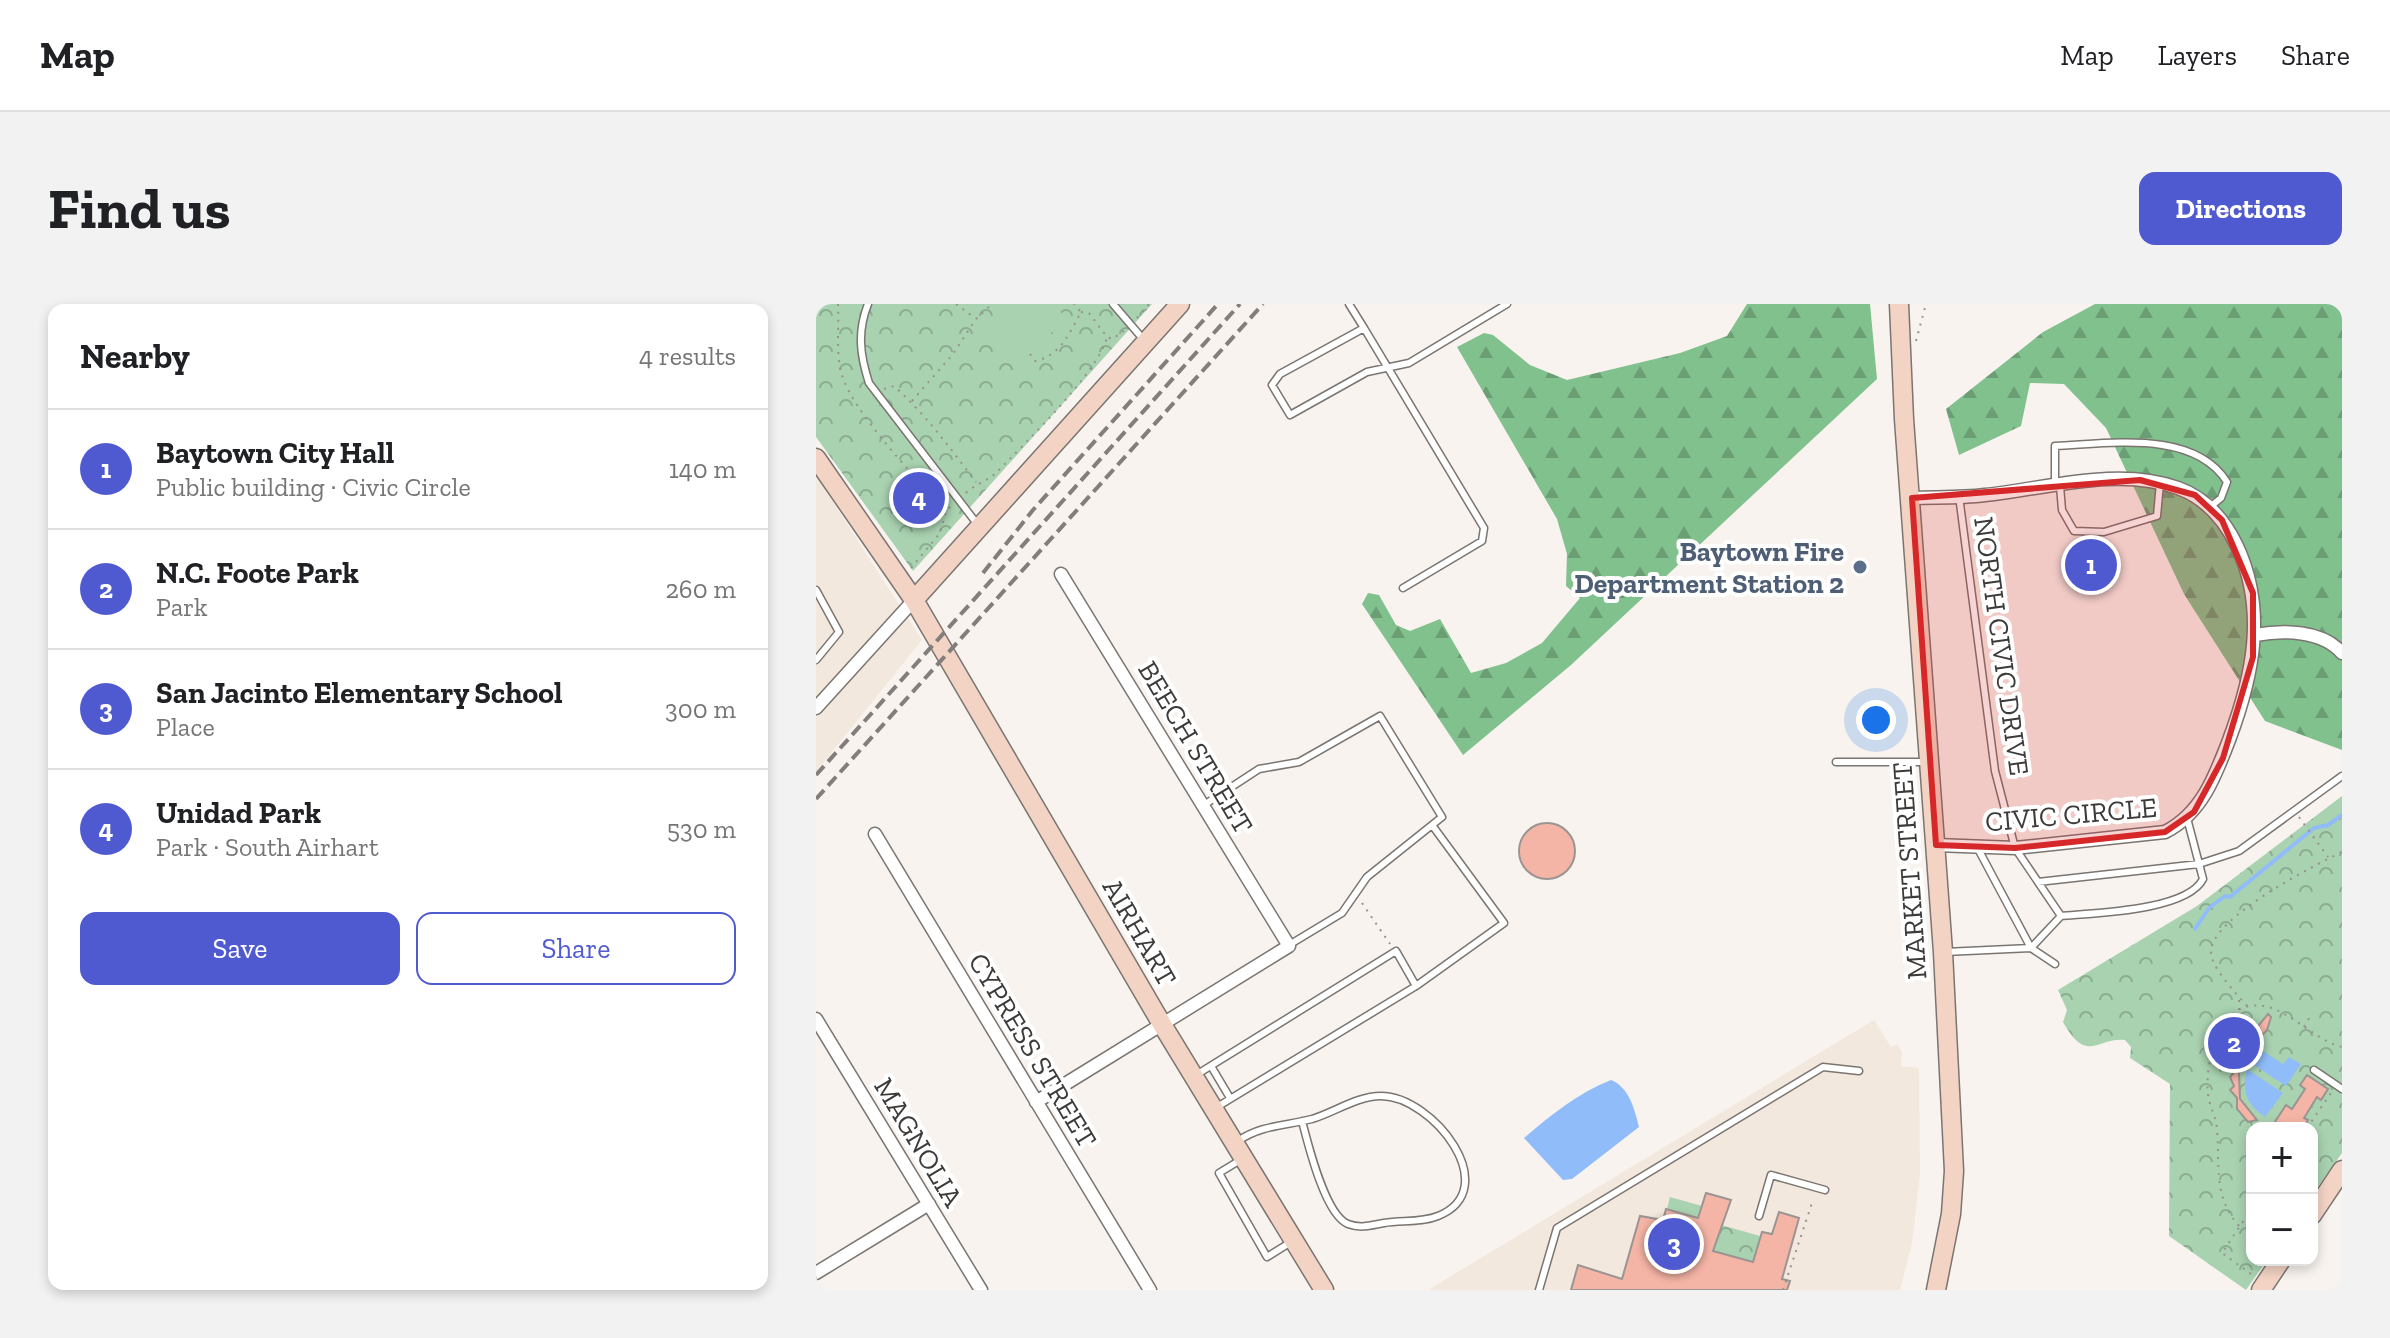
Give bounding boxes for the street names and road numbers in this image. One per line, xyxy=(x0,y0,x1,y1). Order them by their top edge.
street label: NORTH CIVIC DRIVE xyxy=(1967,515,2036,778)
street label: BEECH STREET xyxy=(1131,655,1260,839)
street label: MARKET STREET xyxy=(1885,761,1934,981)
street label: CIVIC CIRCLE xyxy=(1984,791,2158,838)
street label: AIRHART xyxy=(1096,873,1183,992)
street label: CYPRESS STREET xyxy=(962,947,1104,1153)
street label: MAGNOLIA xyxy=(867,1072,970,1213)

